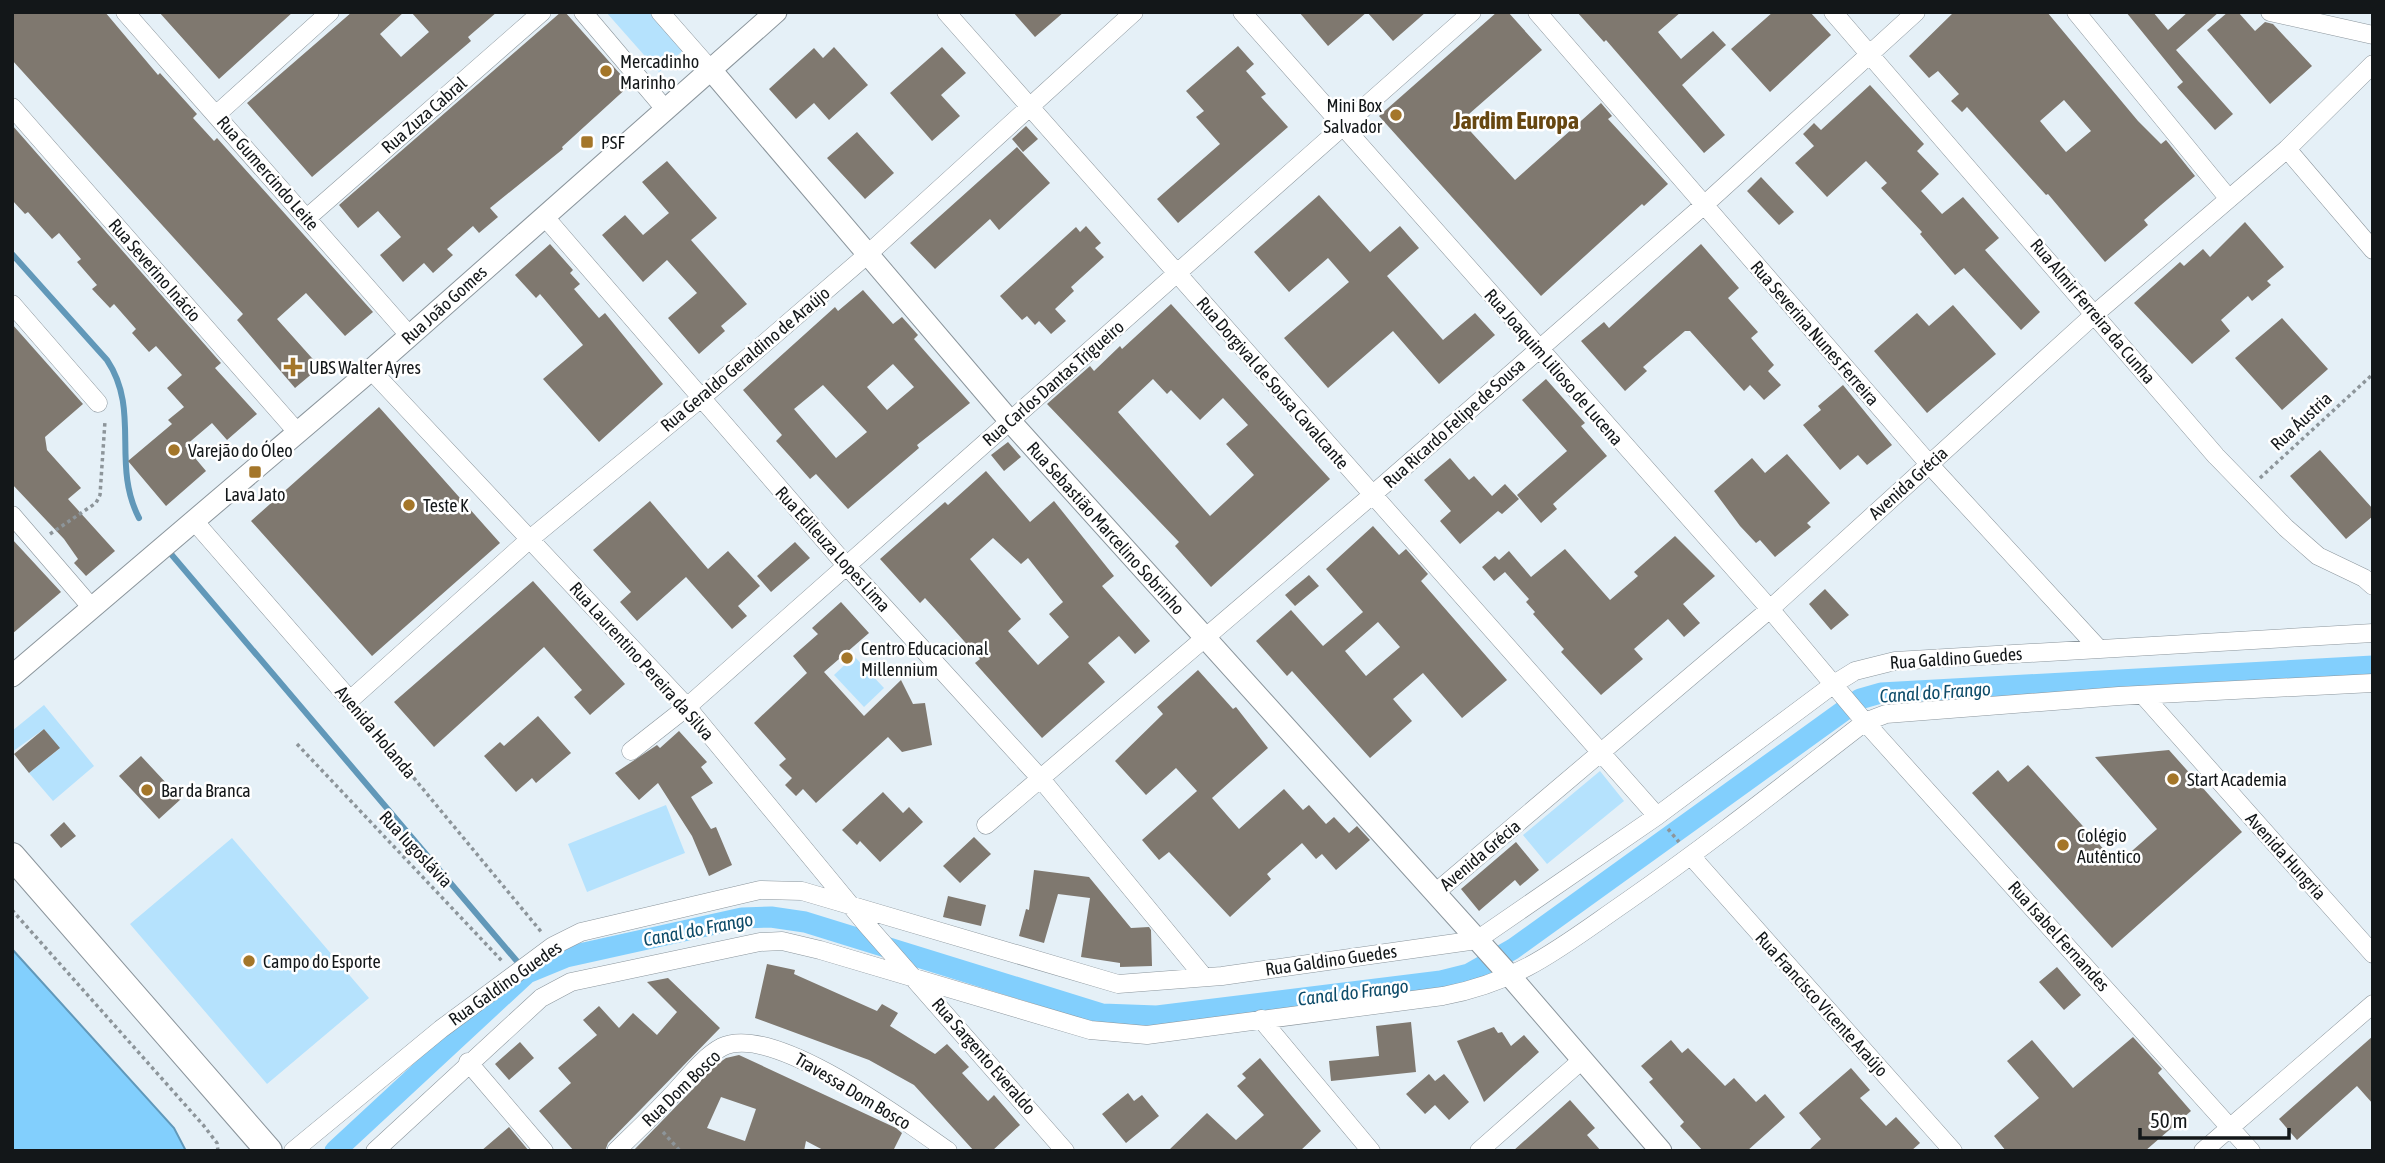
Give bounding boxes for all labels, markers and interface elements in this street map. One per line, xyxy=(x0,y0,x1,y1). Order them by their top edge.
place label: Mercadinho Marinho xyxy=(620,51,699,93)
marker: Mercadinho Marinho xyxy=(598,63,614,79)
street label: Rua Zuza Cabral xyxy=(377,72,471,158)
place label: Mini Box Salvador xyxy=(1324,95,1383,137)
marker: Mini Box Salvador xyxy=(1388,107,1404,123)
district label: Jardim Europa xyxy=(1452,107,1579,134)
street label: Rua Gumercindo Leite xyxy=(213,112,323,234)
place label: PSF xyxy=(601,132,625,153)
marker: PSF xyxy=(579,134,595,150)
street label: Rua Severino Inácio xyxy=(105,214,205,326)
street label: Rua Almir Ferreira da Cunha xyxy=(2026,234,2160,388)
street label: Rua Severina Nunes Ferreira xyxy=(1746,256,1884,410)
street label: Rua João Gomes xyxy=(397,261,491,349)
street label: Rua Geraldo Geraldino de Araújo xyxy=(656,282,834,436)
street label: Rua Joaquim Lilioso de Lucena xyxy=(1480,284,1628,450)
street label: Rua Dorgival de Sousa Cavalcante xyxy=(1192,293,1354,473)
street label: Rua Carlos Dantas Trigueiro xyxy=(978,316,1128,450)
street label: Rua Ricardo Felipe de Sousa xyxy=(1379,354,1529,492)
marker: UBS Walter Ayres xyxy=(283,357,303,377)
place label: UBS Walter Ayres xyxy=(309,357,421,378)
street label: Rua Áustria xyxy=(2266,388,2336,454)
street label: Rua Sebastião Marcelino Sobrinho xyxy=(1023,437,1189,619)
place label: Varejão do Óleo xyxy=(188,440,293,461)
marker: Varejão do Óleo xyxy=(166,442,182,458)
street label: Avenida Grécia xyxy=(1864,442,1952,524)
marker: Lava Jato xyxy=(247,464,263,480)
street label: Rua Edileuza Lopes Lima xyxy=(771,482,895,616)
place label: Lava Jato xyxy=(224,484,286,505)
place label: Teste K xyxy=(423,495,469,516)
marker: Teste K xyxy=(401,497,417,513)
street label: Rua Laurentino Pereira da Silva xyxy=(566,578,718,744)
place label: Centro Educacional Millennium xyxy=(861,638,989,680)
street label: Rua Galdino Guedes xyxy=(1889,643,2023,673)
marker: Centro Educacional Millennium xyxy=(839,650,855,666)
water label: Canal do Frango xyxy=(1879,677,1991,707)
street label: Avenida Holanda xyxy=(331,682,421,782)
place label: Start Academia xyxy=(2187,769,2287,790)
marker: Start Academia xyxy=(2165,771,2181,787)
place label: Bar da Branca xyxy=(161,780,251,801)
marker: Bar da Branca xyxy=(139,782,155,798)
street label: Rua Iugoslávia xyxy=(375,806,457,892)
street label: Avenida Hungria xyxy=(2241,808,2331,904)
street label: Avenida Grécia xyxy=(1435,815,1525,895)
place label: Colégio Autêntico xyxy=(2077,825,2141,867)
marker: Colégio Autêntico xyxy=(2055,837,2071,853)
street label: Rua Isabel Fernandes xyxy=(2004,877,2114,995)
water label: Canal do Frango xyxy=(641,908,755,950)
street label: Rua Francisco Vicente Araújo xyxy=(1751,927,1893,1081)
street label: Rua Galdino Guedes xyxy=(445,936,565,1030)
street label: Rua Galdino Guedes xyxy=(1264,940,1398,980)
place label: Campo do Esporte xyxy=(263,951,381,972)
marker: Campo do Esporte xyxy=(241,953,257,969)
water label: Canal do Frango xyxy=(1296,974,1410,1010)
street label: Rua Sargento Everaldo xyxy=(928,993,1040,1119)
street label: Rua Dom Bosco xyxy=(637,1045,725,1131)
street label: Travessa Dom Bosco xyxy=(791,1048,915,1134)
scale bar xyxy=(2140,1096,2289,1140)
text: 50 m xyxy=(2150,1108,2188,1132)

